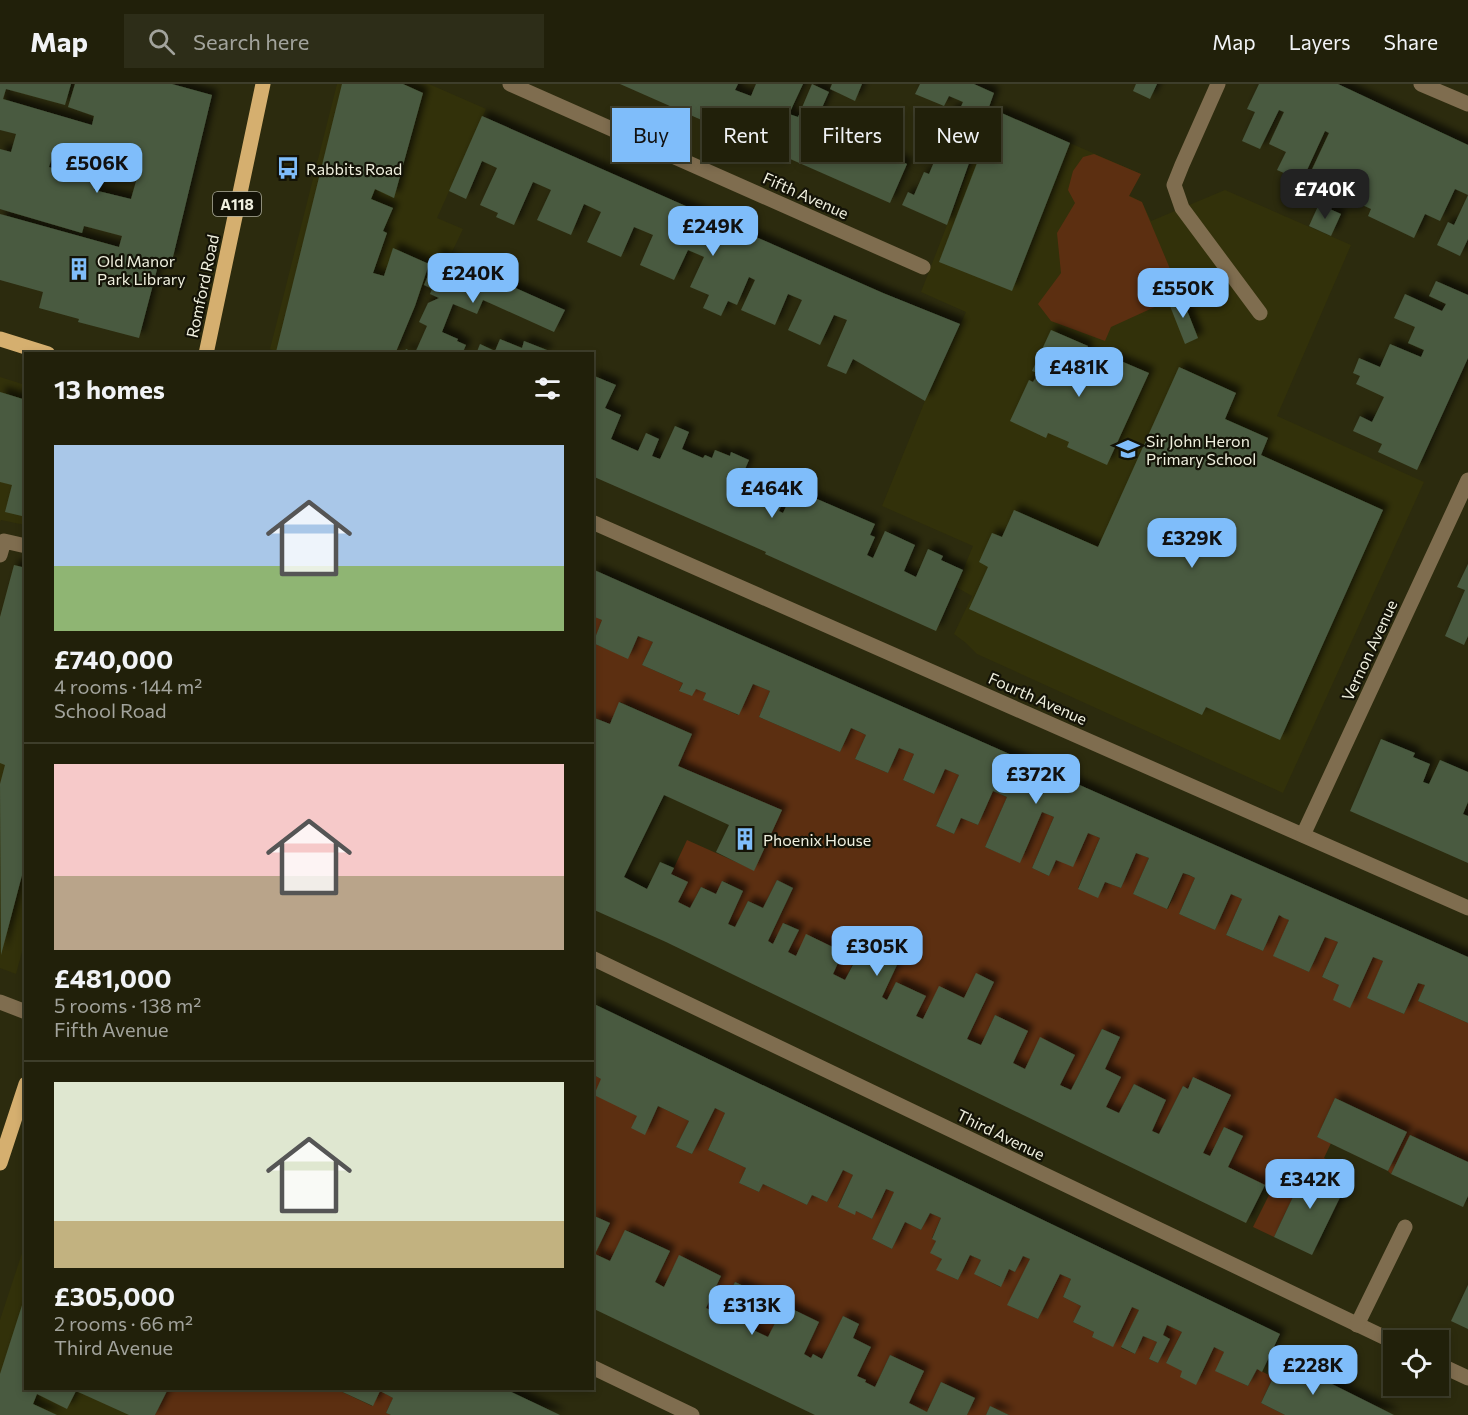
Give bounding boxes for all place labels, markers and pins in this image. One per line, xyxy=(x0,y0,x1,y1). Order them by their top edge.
pin: £506K xyxy=(55,143,139,194)
bus stop icon: Rabbits Road xyxy=(275,155,301,181)
place label: Rabbits Road xyxy=(306,159,402,178)
pin: £740K xyxy=(1283,169,1367,220)
pin: £249K xyxy=(671,206,755,257)
place label: Old Manor Park Library xyxy=(97,251,186,288)
pin: £240K xyxy=(431,253,515,304)
building icon: Old Manor Park Library xyxy=(66,256,92,282)
pin: £550K xyxy=(1141,268,1225,319)
pin: £481K xyxy=(1037,347,1121,398)
place label: Sir John Heron Primary School xyxy=(1146,431,1256,468)
school or university icon: Sir John Heron Primary School xyxy=(1115,436,1141,462)
pin: £464K xyxy=(730,468,814,519)
pin: £329K xyxy=(1150,518,1234,569)
pin: £372K xyxy=(994,754,1078,805)
building icon: Phoenix House xyxy=(732,826,758,852)
place label: Phoenix House xyxy=(763,830,871,849)
pin: £305K xyxy=(835,926,919,977)
pin: £342K xyxy=(1268,1159,1352,1210)
pin: £313K xyxy=(710,1285,794,1336)
pin: £228K xyxy=(1271,1345,1355,1396)

